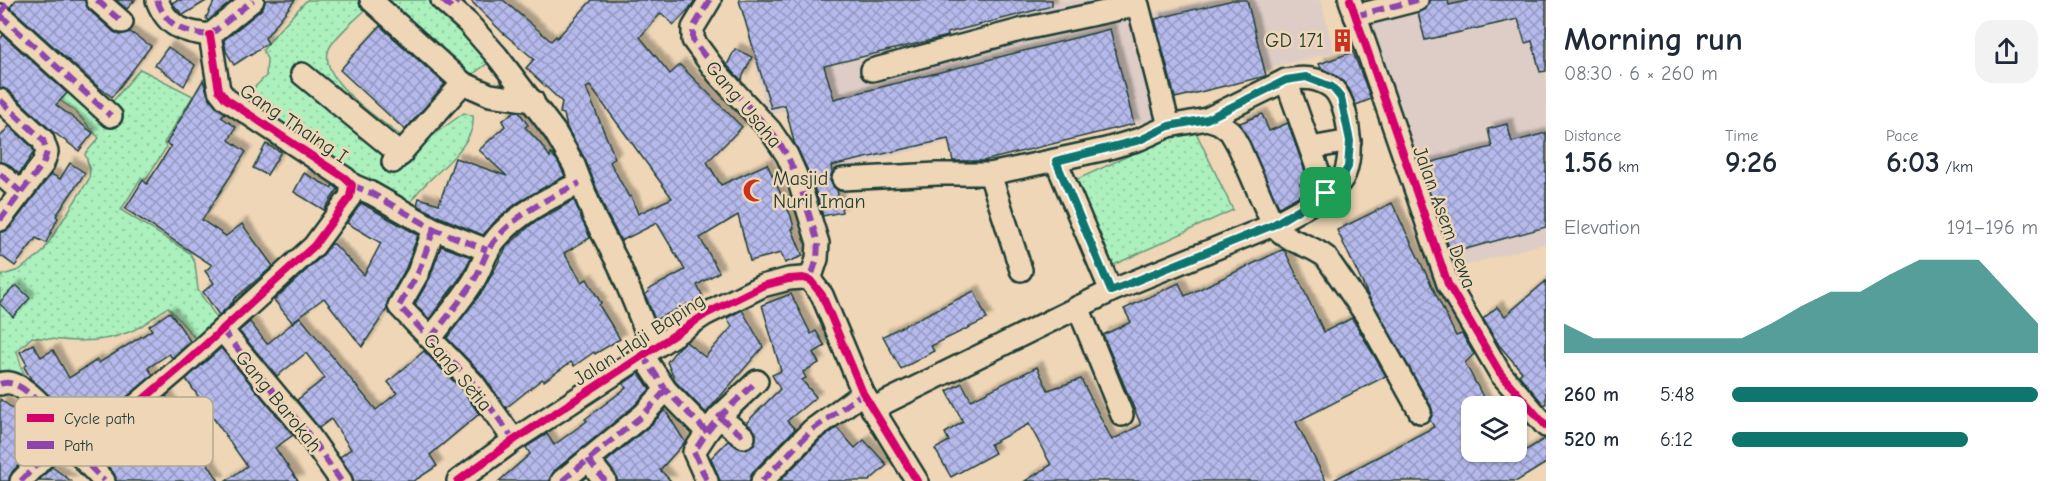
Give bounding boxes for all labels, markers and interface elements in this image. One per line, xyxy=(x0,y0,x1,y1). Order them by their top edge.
text: Morning run xyxy=(1564,20,1743,58)
button: share xyxy=(1975,20,2038,83)
building icon: GD 171 xyxy=(1329,27,1355,53)
place label: GD 171 xyxy=(1265,29,1324,52)
street label: Gang Usaha xyxy=(701,56,787,152)
text: 08:30 · 6 × 260 m xyxy=(1564,62,1718,85)
street label: Gang Thaing I xyxy=(235,79,352,168)
text: Distance xyxy=(1564,127,1621,145)
text: Time xyxy=(1725,127,1758,145)
text: Pace xyxy=(1886,127,1918,145)
street label: Jalan Asem Dewa xyxy=(1408,143,1481,291)
text: 1.56 xyxy=(1564,145,1613,180)
text: 9:26 xyxy=(1725,145,1778,180)
text: 6:03 xyxy=(1886,145,1940,180)
text: km xyxy=(1613,158,1639,176)
text: /km xyxy=(1940,158,1973,176)
place label: Masjid Nuril Iman xyxy=(773,167,866,213)
pin xyxy=(1300,167,1351,218)
icon: arrive xyxy=(1309,176,1342,209)
mosque icon: Masjid Nuril Iman xyxy=(742,177,768,203)
text: Elevation xyxy=(1564,216,1641,239)
text: 191–196 m xyxy=(1947,216,2038,239)
street label: Jalan Haji Baping xyxy=(569,288,709,391)
street label: Gang Setia xyxy=(418,329,497,416)
street label: Gang Barokah xyxy=(231,346,327,457)
text: 260 m xyxy=(1564,383,1619,406)
text: 5:48 xyxy=(1660,383,1694,406)
map controls xyxy=(1461,396,1527,462)
button: layers xyxy=(1461,396,1527,462)
legend xyxy=(15,397,213,466)
text: Cycle path xyxy=(64,410,135,428)
text: 520 m xyxy=(1564,428,1619,451)
text: 6:12 xyxy=(1660,428,1693,451)
text: Path xyxy=(64,437,94,455)

